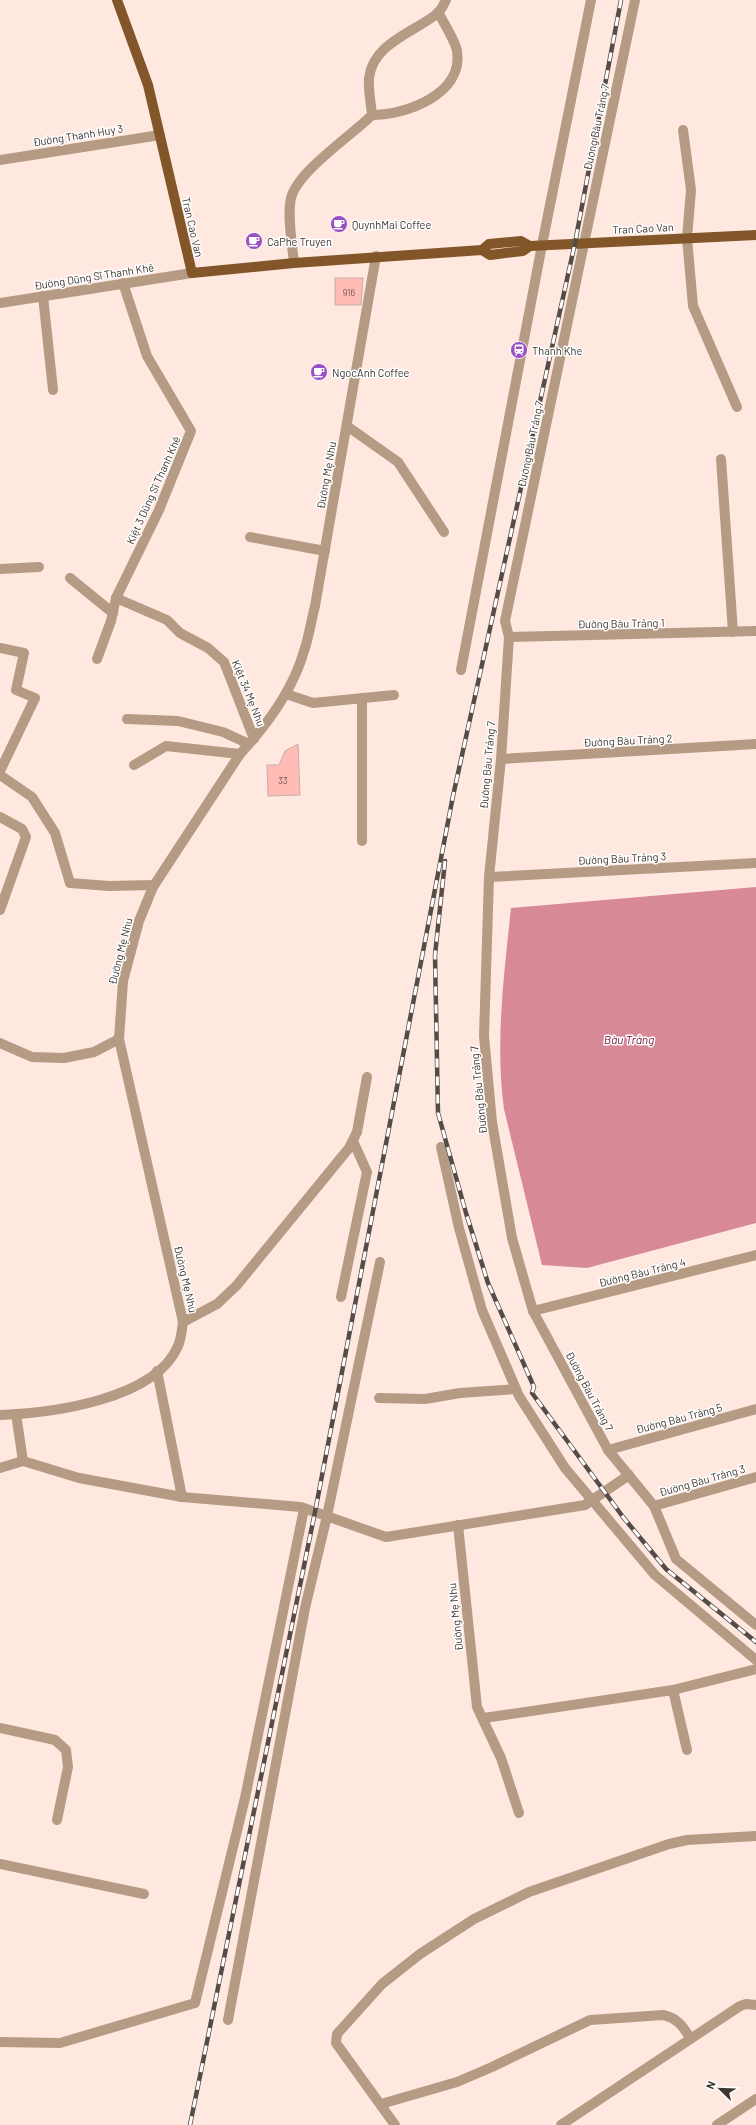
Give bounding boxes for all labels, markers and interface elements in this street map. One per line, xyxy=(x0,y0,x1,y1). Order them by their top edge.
street label: Đường Bàu Trảng 7 xyxy=(580,82,612,172)
street label: Đường Thanh Huy 3 xyxy=(32,121,124,149)
street label: Tran Cao Van xyxy=(180,196,206,258)
cafe icon: QuynhMai Coffee xyxy=(329,214,349,234)
place label: QuynhMai Coffee xyxy=(352,218,431,231)
street label: Tran Cao Van xyxy=(612,220,674,236)
cafe icon: CaPhe Truyen xyxy=(244,231,264,251)
place label: CaPhe Truyen xyxy=(267,235,332,248)
street label: Đường Dũng Sĩ Thanh Khê xyxy=(33,260,155,292)
house number: 916 xyxy=(343,287,356,298)
station icon: Thanh Khe xyxy=(509,340,529,360)
place label: Thanh Khe xyxy=(532,344,582,357)
cafe icon: NgocAnh Coffee xyxy=(309,362,329,382)
place label: NgocAnh Coffee xyxy=(332,366,410,379)
street label: Đường Bàu Trảng 7 xyxy=(514,399,546,489)
street label: Kiệt 3 Dũng Sĩ Thanh Khê xyxy=(123,434,183,546)
street label: Đường Mẹ Nhu xyxy=(314,440,338,510)
street label: Đường Bàu Trảng 1 xyxy=(577,616,665,630)
street label: Kiệt 34 Mẹ Nhu xyxy=(230,658,268,728)
street label: Đường Bàu Trảng 7 xyxy=(477,720,497,810)
street label: Đường Bàu Trảng 2 xyxy=(583,731,673,749)
house number: 33 xyxy=(278,775,288,786)
street label: Đường Bàu Trảng 3 xyxy=(577,849,667,867)
street label: Đường Mẹ Nhu xyxy=(105,916,135,986)
water label: Bàu Trảng xyxy=(604,1032,654,1046)
street label: Đường Bàu Trảng 7 xyxy=(467,1045,489,1135)
street label: Đường Mẹ Nhu xyxy=(172,1244,200,1314)
street label: Đường Bàu Trảng 4 xyxy=(597,1255,687,1289)
street label: Đường Bàu Trảng 7 xyxy=(564,1349,616,1433)
street label: Đường Bàu Trảng 5 xyxy=(634,1400,724,1436)
street label: Đường Bàu Trảng 3 xyxy=(658,1462,746,1498)
street label: Đường Mẹ Nhu xyxy=(445,1582,465,1652)
north arrow xyxy=(700,2069,740,2109)
text: N xyxy=(703,2079,718,2091)

